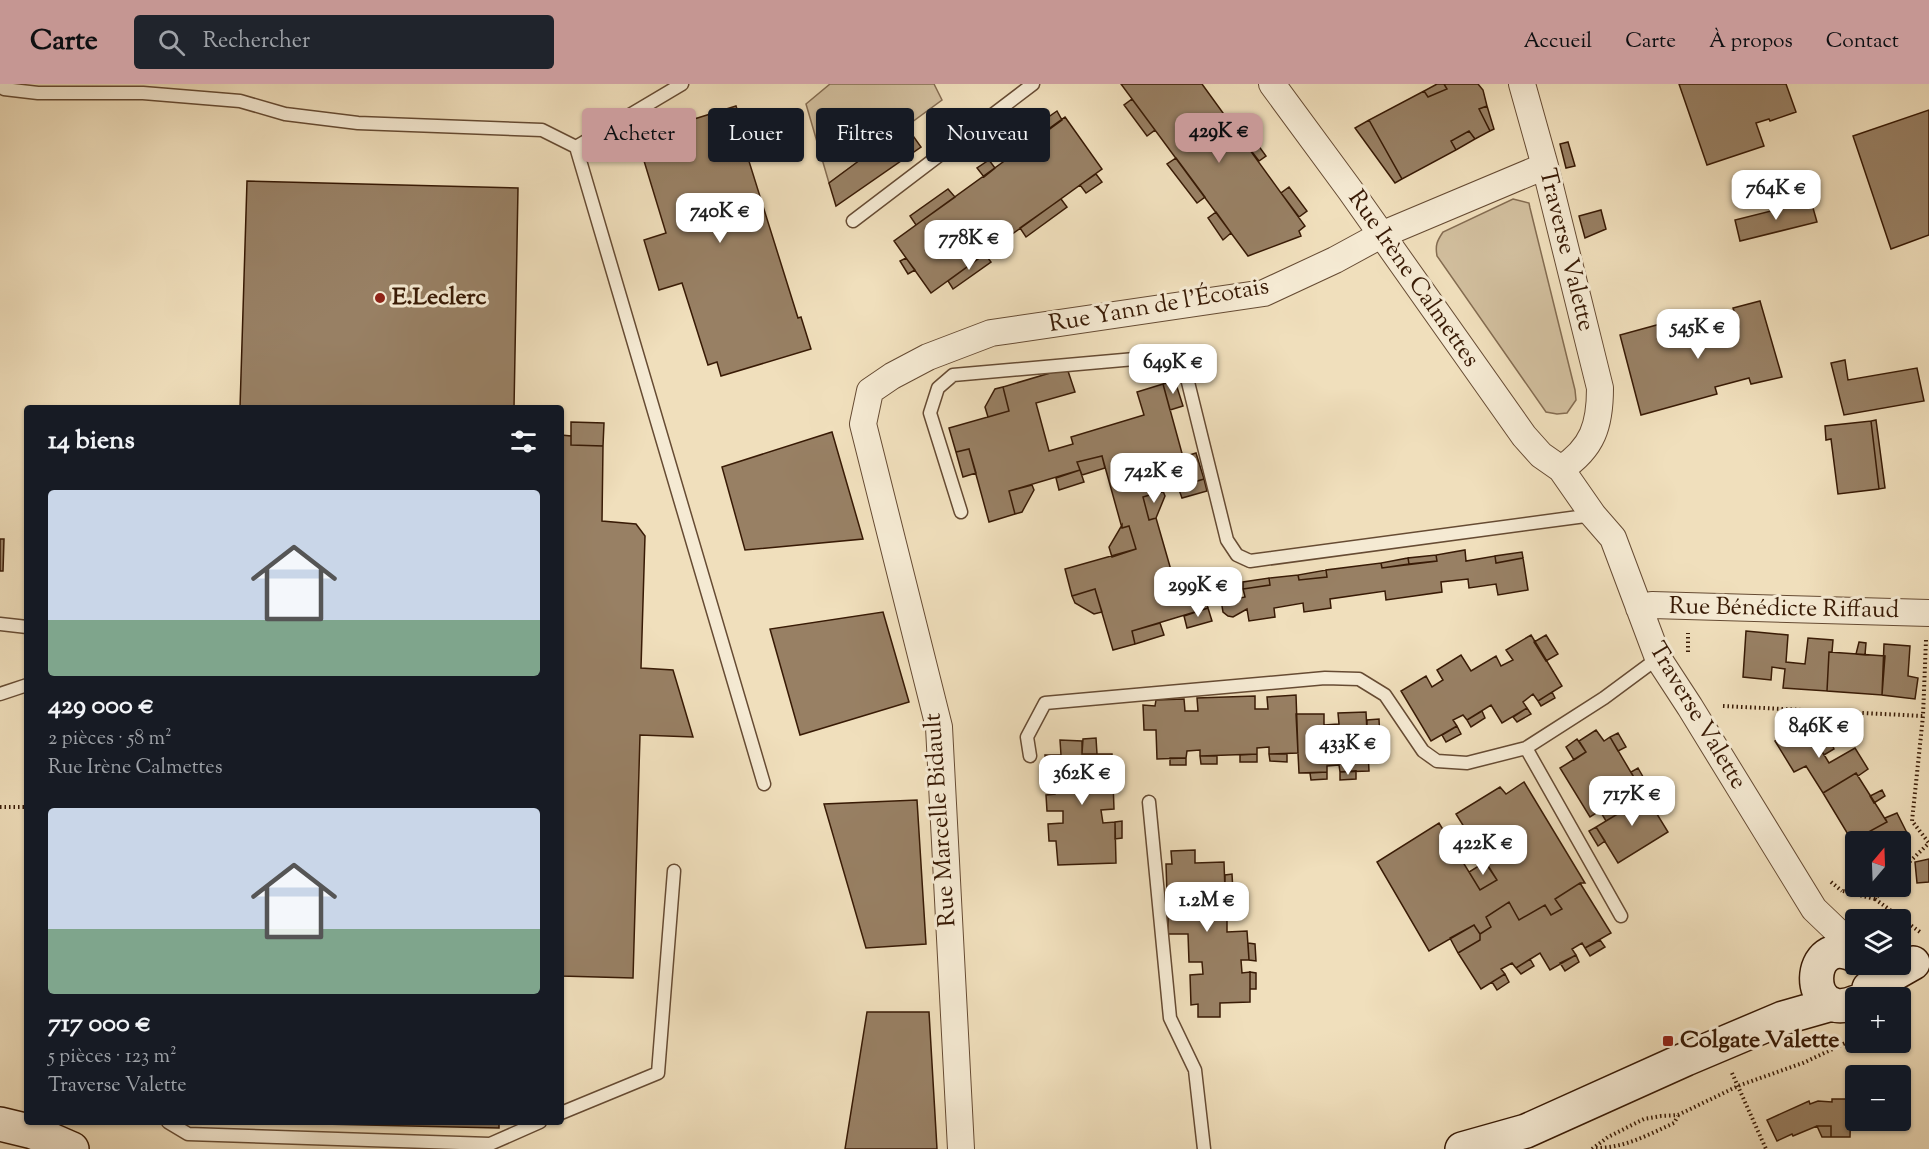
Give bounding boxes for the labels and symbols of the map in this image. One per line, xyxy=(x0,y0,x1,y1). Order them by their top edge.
pin: 429K € xyxy=(1170,113,1268,164)
street label: Traverse Valette xyxy=(1529,165,1603,335)
pin: 764K € xyxy=(1727,170,1825,221)
street label: Rue Irène Calmettes xyxy=(1339,183,1487,375)
pin: 740K € xyxy=(671,193,769,244)
pin: 778K € xyxy=(920,220,1018,271)
street label: Rue Yann de l'Écotais xyxy=(1046,270,1272,342)
place label: E.Leclerc xyxy=(392,281,487,315)
marker: E.Leclerc xyxy=(373,291,387,305)
pin: 545K € xyxy=(1649,309,1747,360)
pin: 649K € xyxy=(1124,344,1222,395)
pin: 742K € xyxy=(1105,453,1203,504)
pin: 299K € xyxy=(1149,567,1247,618)
street label: Rue Bénédicte Riffaud xyxy=(1669,590,1900,628)
street label: Traverse Valette xyxy=(1640,636,1754,796)
pin: 846K € xyxy=(1770,708,1868,759)
street label: Rue Marcelle Bidault xyxy=(917,712,965,928)
pin: 433K € xyxy=(1299,725,1397,776)
pin: 362K € xyxy=(1033,755,1131,806)
pin: 717K € xyxy=(1583,776,1681,827)
pin: 422K € xyxy=(1434,825,1532,876)
north arrow xyxy=(1845,831,1911,897)
pin: 1.2M € xyxy=(1158,882,1256,933)
place label: Colgate Valette xyxy=(1680,1024,1839,1058)
marker: Colgate Valette xyxy=(1661,1034,1675,1048)

